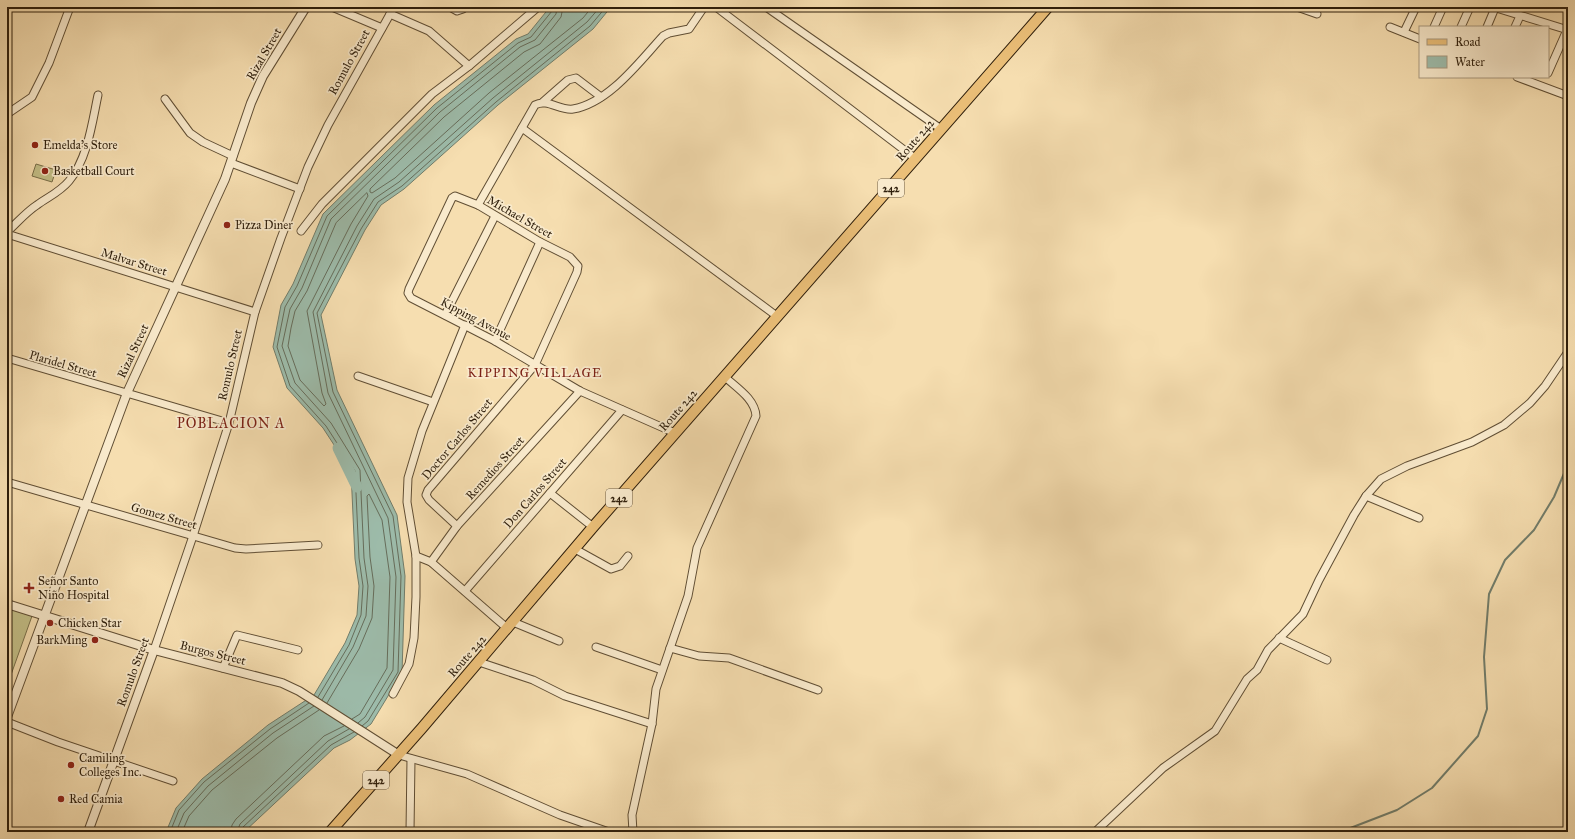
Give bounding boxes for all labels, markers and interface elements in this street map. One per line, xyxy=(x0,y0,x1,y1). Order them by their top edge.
street label: Rizal Street xyxy=(243,25,285,83)
street label: Romulo Street xyxy=(325,26,373,97)
legend xyxy=(1419,26,1549,78)
text: Road xyxy=(1455,35,1481,49)
text: Water xyxy=(1455,55,1485,69)
street label: Route 242 xyxy=(893,116,937,164)
place label: Emelda's Store xyxy=(43,138,117,152)
marker: Emelda's Store xyxy=(30,140,40,150)
place label: Basketball Court xyxy=(53,164,135,178)
marker: Basketball Court xyxy=(40,166,50,176)
road number: 242 xyxy=(878,179,904,197)
street label: Michael Street xyxy=(485,193,556,242)
place label: Pizza Diner xyxy=(235,218,293,232)
marker: Pizza Diner xyxy=(222,220,232,230)
street label: Malvar Street xyxy=(99,245,169,279)
street label: Kipping Avenue xyxy=(438,295,514,344)
street label: Rizal Street xyxy=(114,321,152,380)
street label: Romulo Street xyxy=(215,327,245,402)
street label: Plaridel Street xyxy=(28,348,99,381)
district label: KIPPING VILLAGE xyxy=(468,365,602,381)
street label: Route 242 xyxy=(656,386,700,434)
street label: Doctor Carlos Street xyxy=(419,395,496,483)
district label: POBLACION A xyxy=(177,415,285,432)
street label: Remedios Street xyxy=(463,433,528,503)
street label: Don Carlos Street xyxy=(501,454,570,531)
road number: 242 xyxy=(606,489,632,507)
street label: Gomez Street xyxy=(129,500,199,532)
place label: Señor Santo Niño Hospital xyxy=(38,574,110,602)
marker: Señor Santo Niño Hospital xyxy=(23,582,35,594)
place label: Chicken Star xyxy=(58,616,122,630)
marker: Chicken Star xyxy=(45,618,55,628)
street label: Route 242 xyxy=(445,632,489,680)
place label: BarkMing xyxy=(36,633,87,648)
marker: BarkMing xyxy=(90,635,100,645)
street label: Romulo Street xyxy=(114,635,152,708)
street label: Burgos Street xyxy=(178,638,248,669)
place label: Camiling Colleges Inc. xyxy=(79,751,141,780)
marker: Camiling Colleges Inc. xyxy=(66,760,76,770)
road number: 242 xyxy=(363,771,389,789)
place label: Red Camia xyxy=(69,792,124,806)
marker: Red Camia xyxy=(56,794,66,804)

